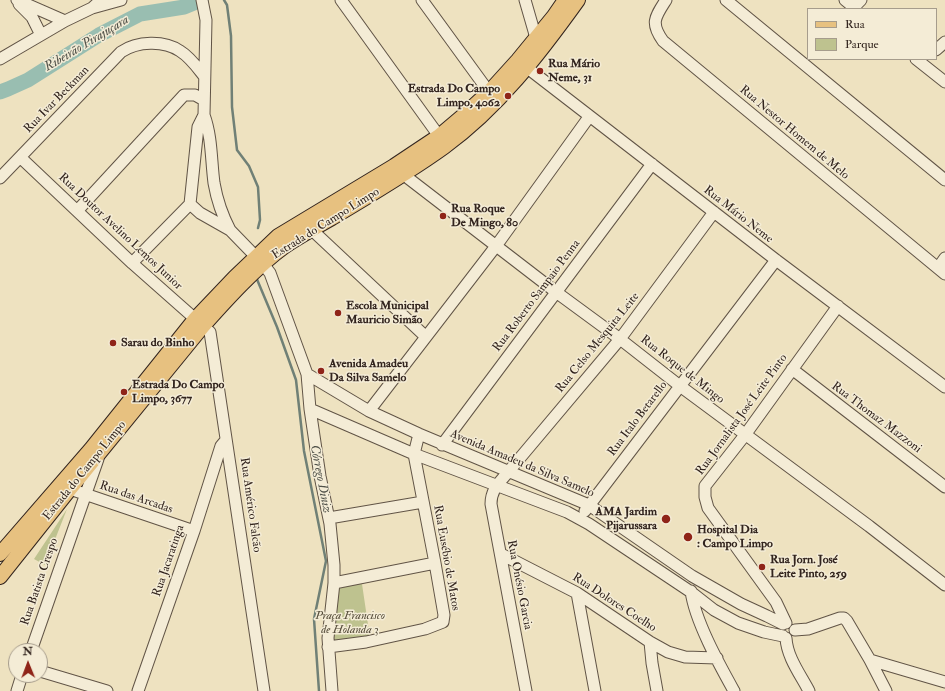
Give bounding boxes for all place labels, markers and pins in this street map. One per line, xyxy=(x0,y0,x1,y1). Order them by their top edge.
place label: Rua Mário Neme, 31 xyxy=(548,57,600,85)
marker: Rua Mário Neme, 31 xyxy=(535,66,545,76)
place label: Estrada Do Campo Limpo, 4062 xyxy=(408,82,500,110)
marker: Estrada Do Campo Limpo, 4062 xyxy=(503,91,513,101)
place label: Rua Roque De Mingo, 80 xyxy=(451,202,518,230)
marker: Rua Roque De Mingo, 80 xyxy=(438,211,448,221)
place label: Escola Municipal Mauricio Simão xyxy=(346,299,429,327)
marker: Escola Municipal Mauricio Simão xyxy=(333,308,343,318)
place label: Sarau do Binho xyxy=(121,336,194,350)
marker: Sarau do Binho xyxy=(108,338,118,348)
place label: Avenida Amadeu Da Silva Samelo xyxy=(329,357,408,385)
marker: Avenida Amadeu Da Silva Samelo xyxy=(316,366,326,376)
place label: Estrada Do Campo Limpo, 3677 xyxy=(132,378,224,406)
marker: Estrada Do Campo Limpo, 3677 xyxy=(119,387,129,397)
place label: AMA Jardim Pijarussara xyxy=(595,505,657,533)
marker: AMA Jardim Pijarussara xyxy=(660,513,672,525)
place label: Hospital Dia : Campo Limpo xyxy=(697,523,773,551)
marker: Hospital Dia : Campo Limpo xyxy=(682,531,694,543)
place label: Rua Jorn. José Leite Pinto, 259 xyxy=(770,553,847,581)
marker: Rua Jorn. José Leite Pinto, 259 xyxy=(757,562,767,572)

